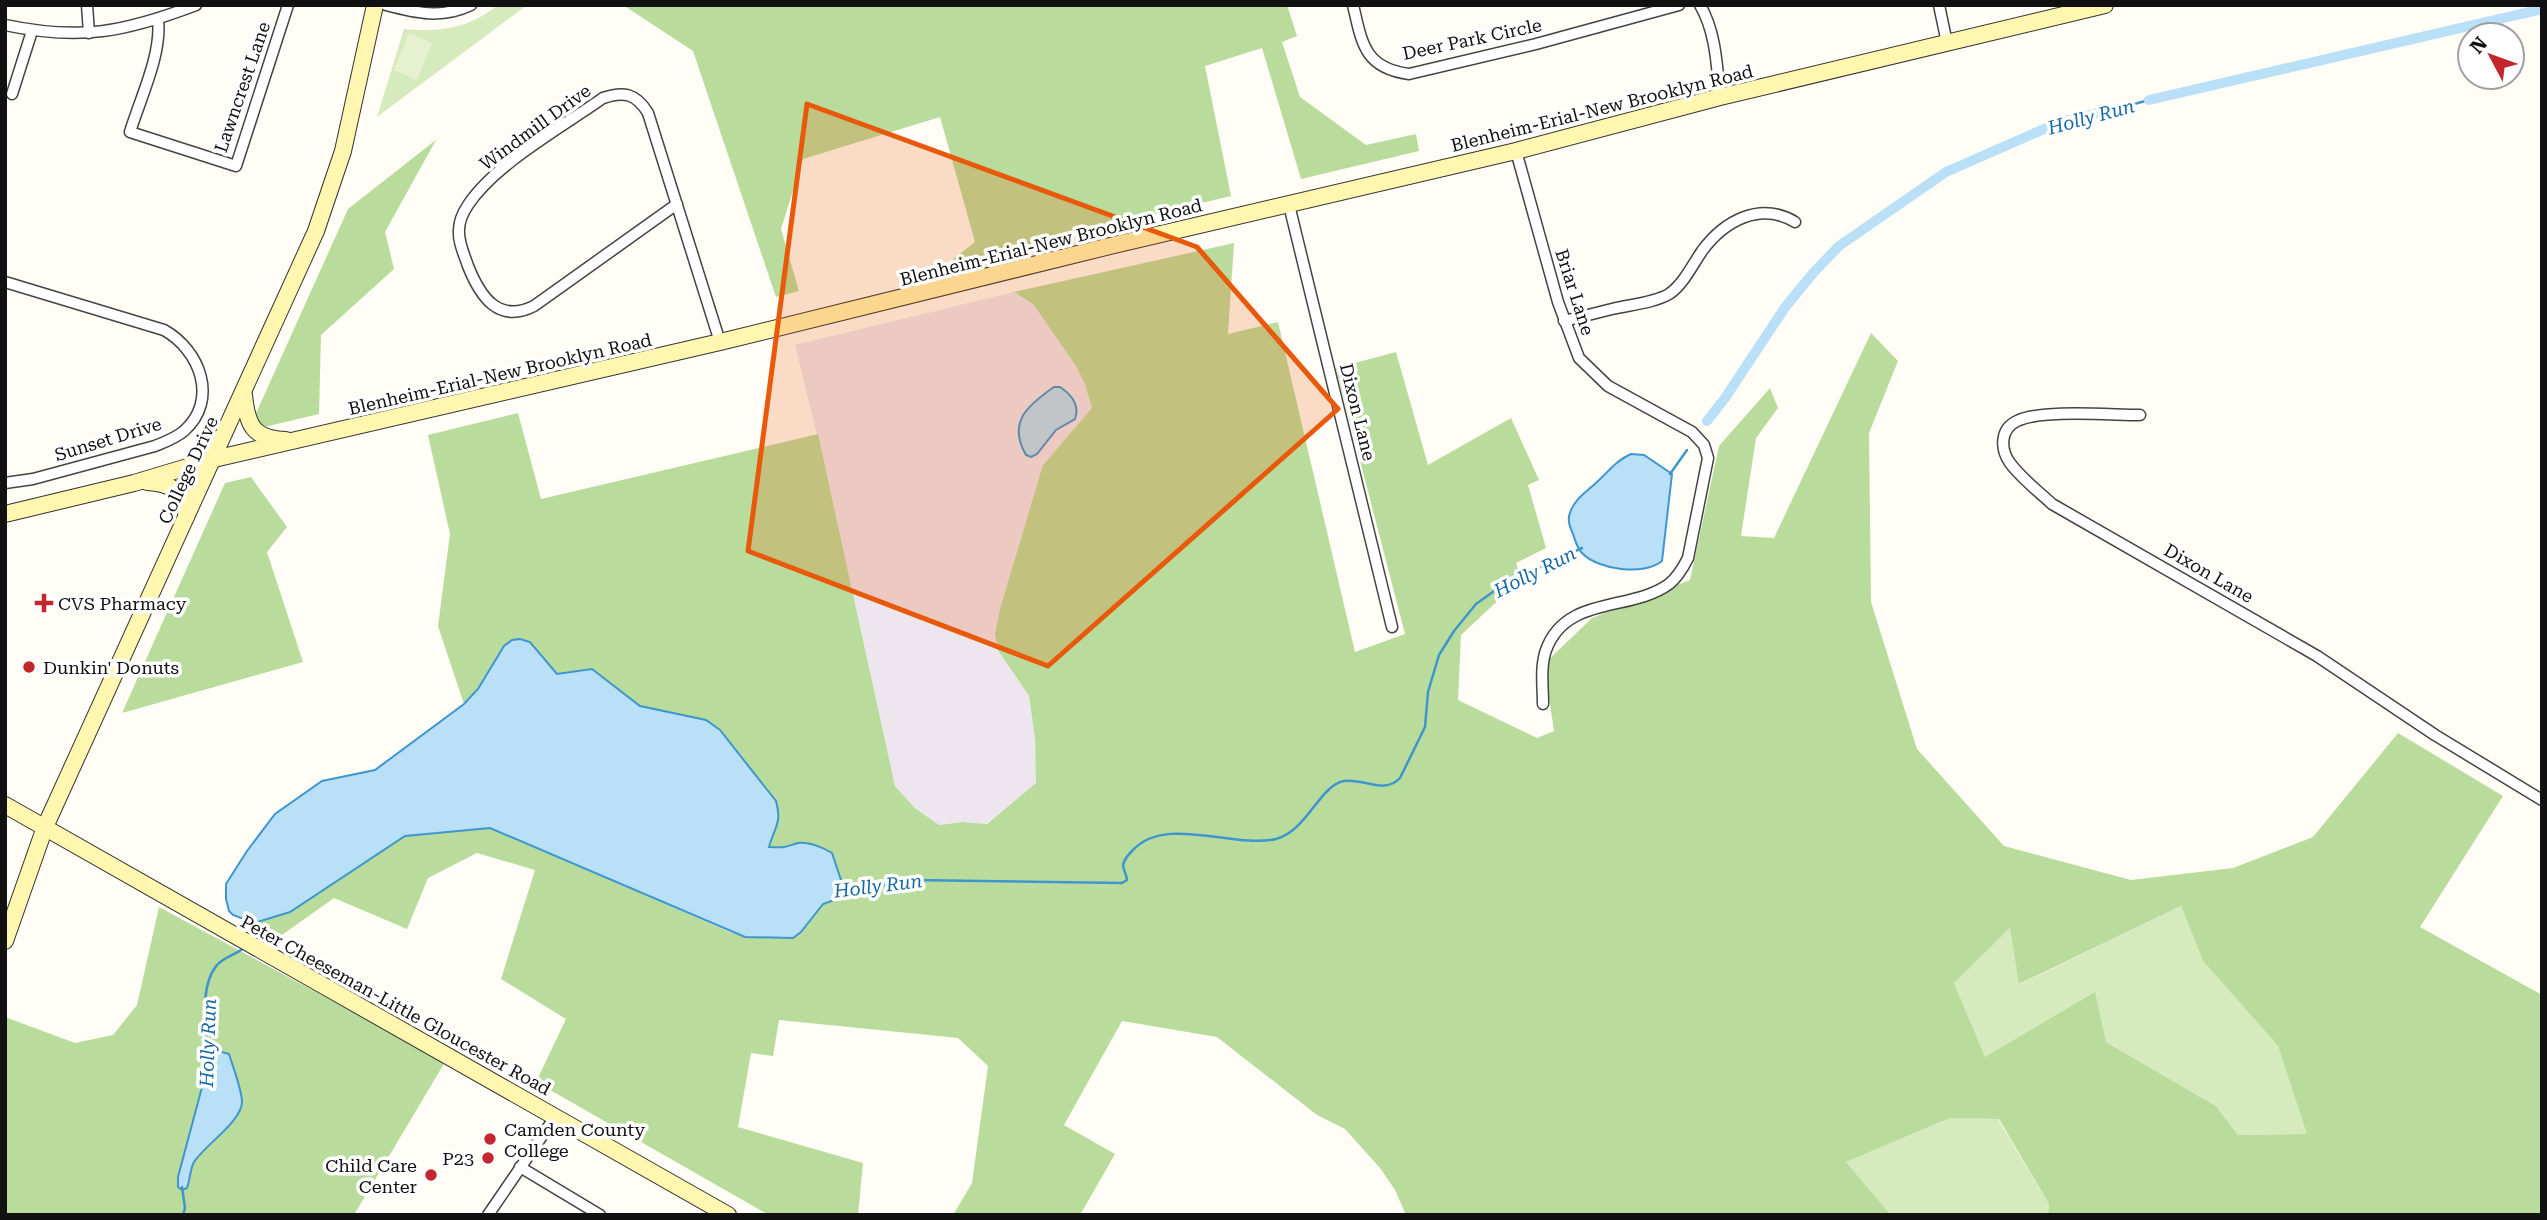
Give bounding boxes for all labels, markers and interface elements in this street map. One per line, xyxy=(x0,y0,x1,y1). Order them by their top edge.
street label: Deer Park Circle xyxy=(1401,14,1544,64)
street label: Lawncrest Lane xyxy=(210,19,274,155)
north arrow xyxy=(2456,21,2526,91)
text: N xyxy=(2465,32,2492,58)
street label: Blenheim-Erial-New Brooklyn Road xyxy=(1449,60,1756,156)
street label: Windmill Drive xyxy=(475,80,595,174)
water label: Holly Run xyxy=(2044,94,2137,140)
street label: Blenheim-Erial-New Brooklyn Road xyxy=(898,194,1205,290)
street label: Briar Lane xyxy=(1551,246,1599,338)
street label: Blenheim-Erial-New Brooklyn Road xyxy=(346,329,654,419)
street label: Dixon Lane xyxy=(1336,361,1380,463)
street label: Sunset Drive xyxy=(52,413,164,465)
street label: College Drive xyxy=(154,413,222,527)
street label: Dixon Lane xyxy=(2161,539,2257,607)
water label: Holly Run xyxy=(1489,541,1580,603)
place label: CVS Pharmacy xyxy=(58,593,187,614)
marker: CVS Pharmacy xyxy=(36,595,52,611)
place label: Dunkin' Donuts xyxy=(43,657,179,678)
marker: Dunkin' Donuts xyxy=(21,659,37,675)
water label: Holly Run xyxy=(832,869,924,903)
street label: Peter Cheeseman-Little Gloucester Road xyxy=(237,911,555,1100)
water label: Holly Run xyxy=(195,998,221,1089)
place label: Camden County College xyxy=(504,1119,645,1161)
marker: Camden County College xyxy=(482,1131,498,1147)
place label: P23 xyxy=(442,1148,474,1169)
marker: P23 xyxy=(480,1150,496,1166)
place label: Child Care Center xyxy=(325,1155,417,1197)
marker: Child Care Center xyxy=(423,1167,439,1183)

